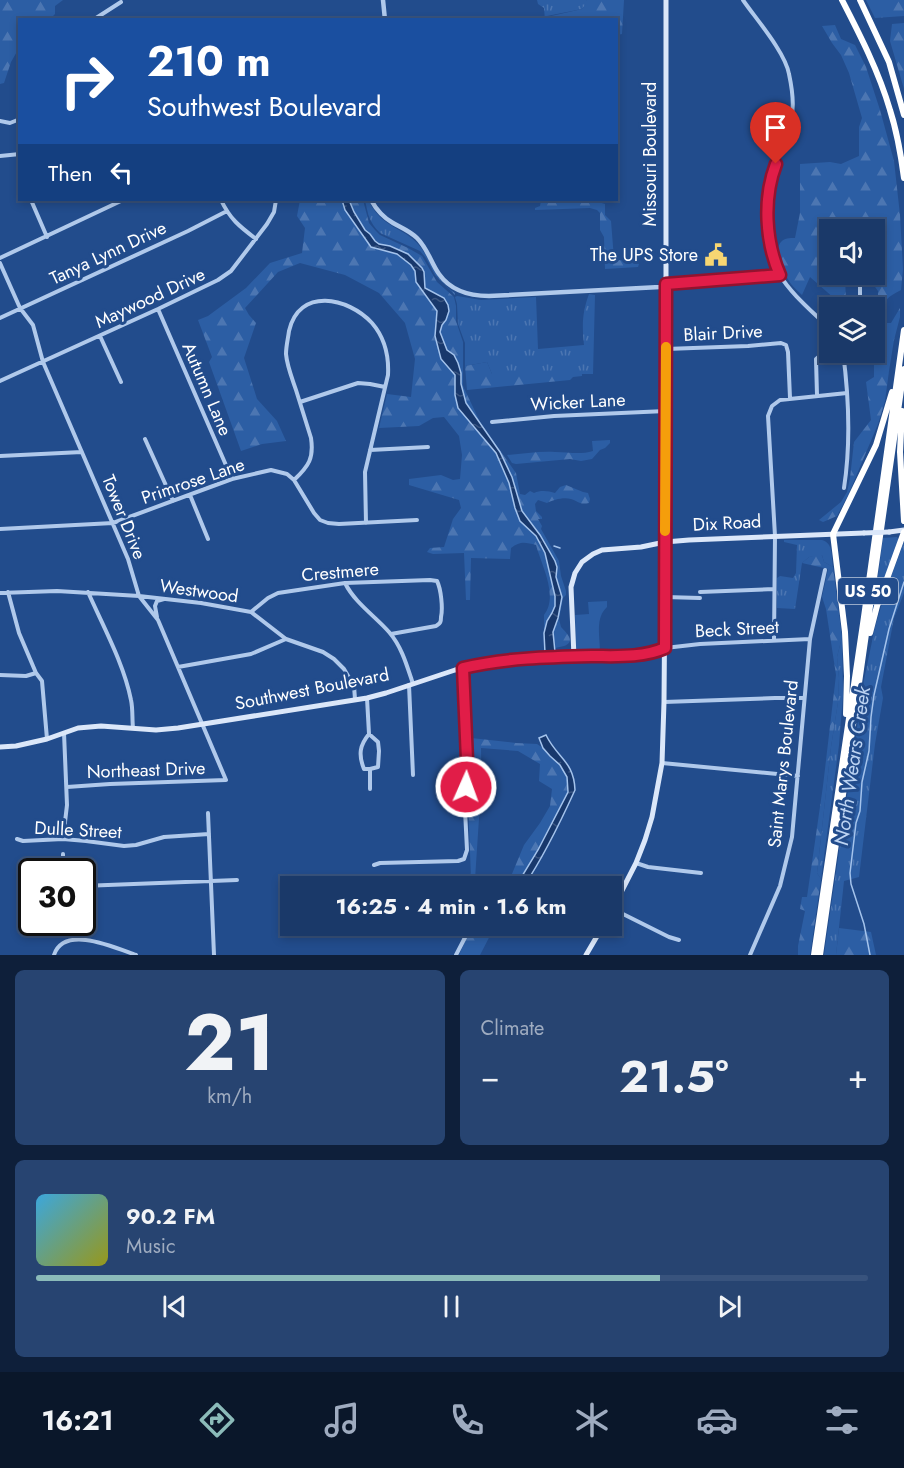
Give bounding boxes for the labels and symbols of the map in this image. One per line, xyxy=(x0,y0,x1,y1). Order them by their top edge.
street label: Missouri Boulevard xyxy=(637,82,663,226)
pin xyxy=(750,102,801,164)
street label: Tanya Lynn Drive xyxy=(45,215,171,291)
place label: The UPS Store xyxy=(590,242,698,268)
public building icon: The UPS Store xyxy=(703,242,729,268)
street label: Maywood Drive xyxy=(91,261,209,335)
street label: Blair Drive xyxy=(683,318,763,348)
street label: Autumn Lane xyxy=(176,338,238,440)
street label: Wicker Lane xyxy=(530,387,626,417)
street label: Primrose Lane xyxy=(138,451,248,511)
street label: Tower Drive xyxy=(95,471,153,563)
street label: Dix Road xyxy=(692,508,762,538)
street label: Crestmere xyxy=(300,556,380,588)
street label: Westwood xyxy=(158,573,240,609)
road number: US 50 xyxy=(838,578,898,604)
street label: Beck Street xyxy=(694,614,780,644)
street label: Southwest Boulevard xyxy=(233,661,391,717)
street label: Saint Marys Boulevard xyxy=(761,679,805,849)
water label: North Wears Creek xyxy=(827,683,878,848)
street label: Northeast Drive xyxy=(86,755,206,785)
position arrow xyxy=(434,755,498,819)
street label: Dulle Street xyxy=(34,815,123,845)
speed limit sign: 30 xyxy=(18,858,96,936)

